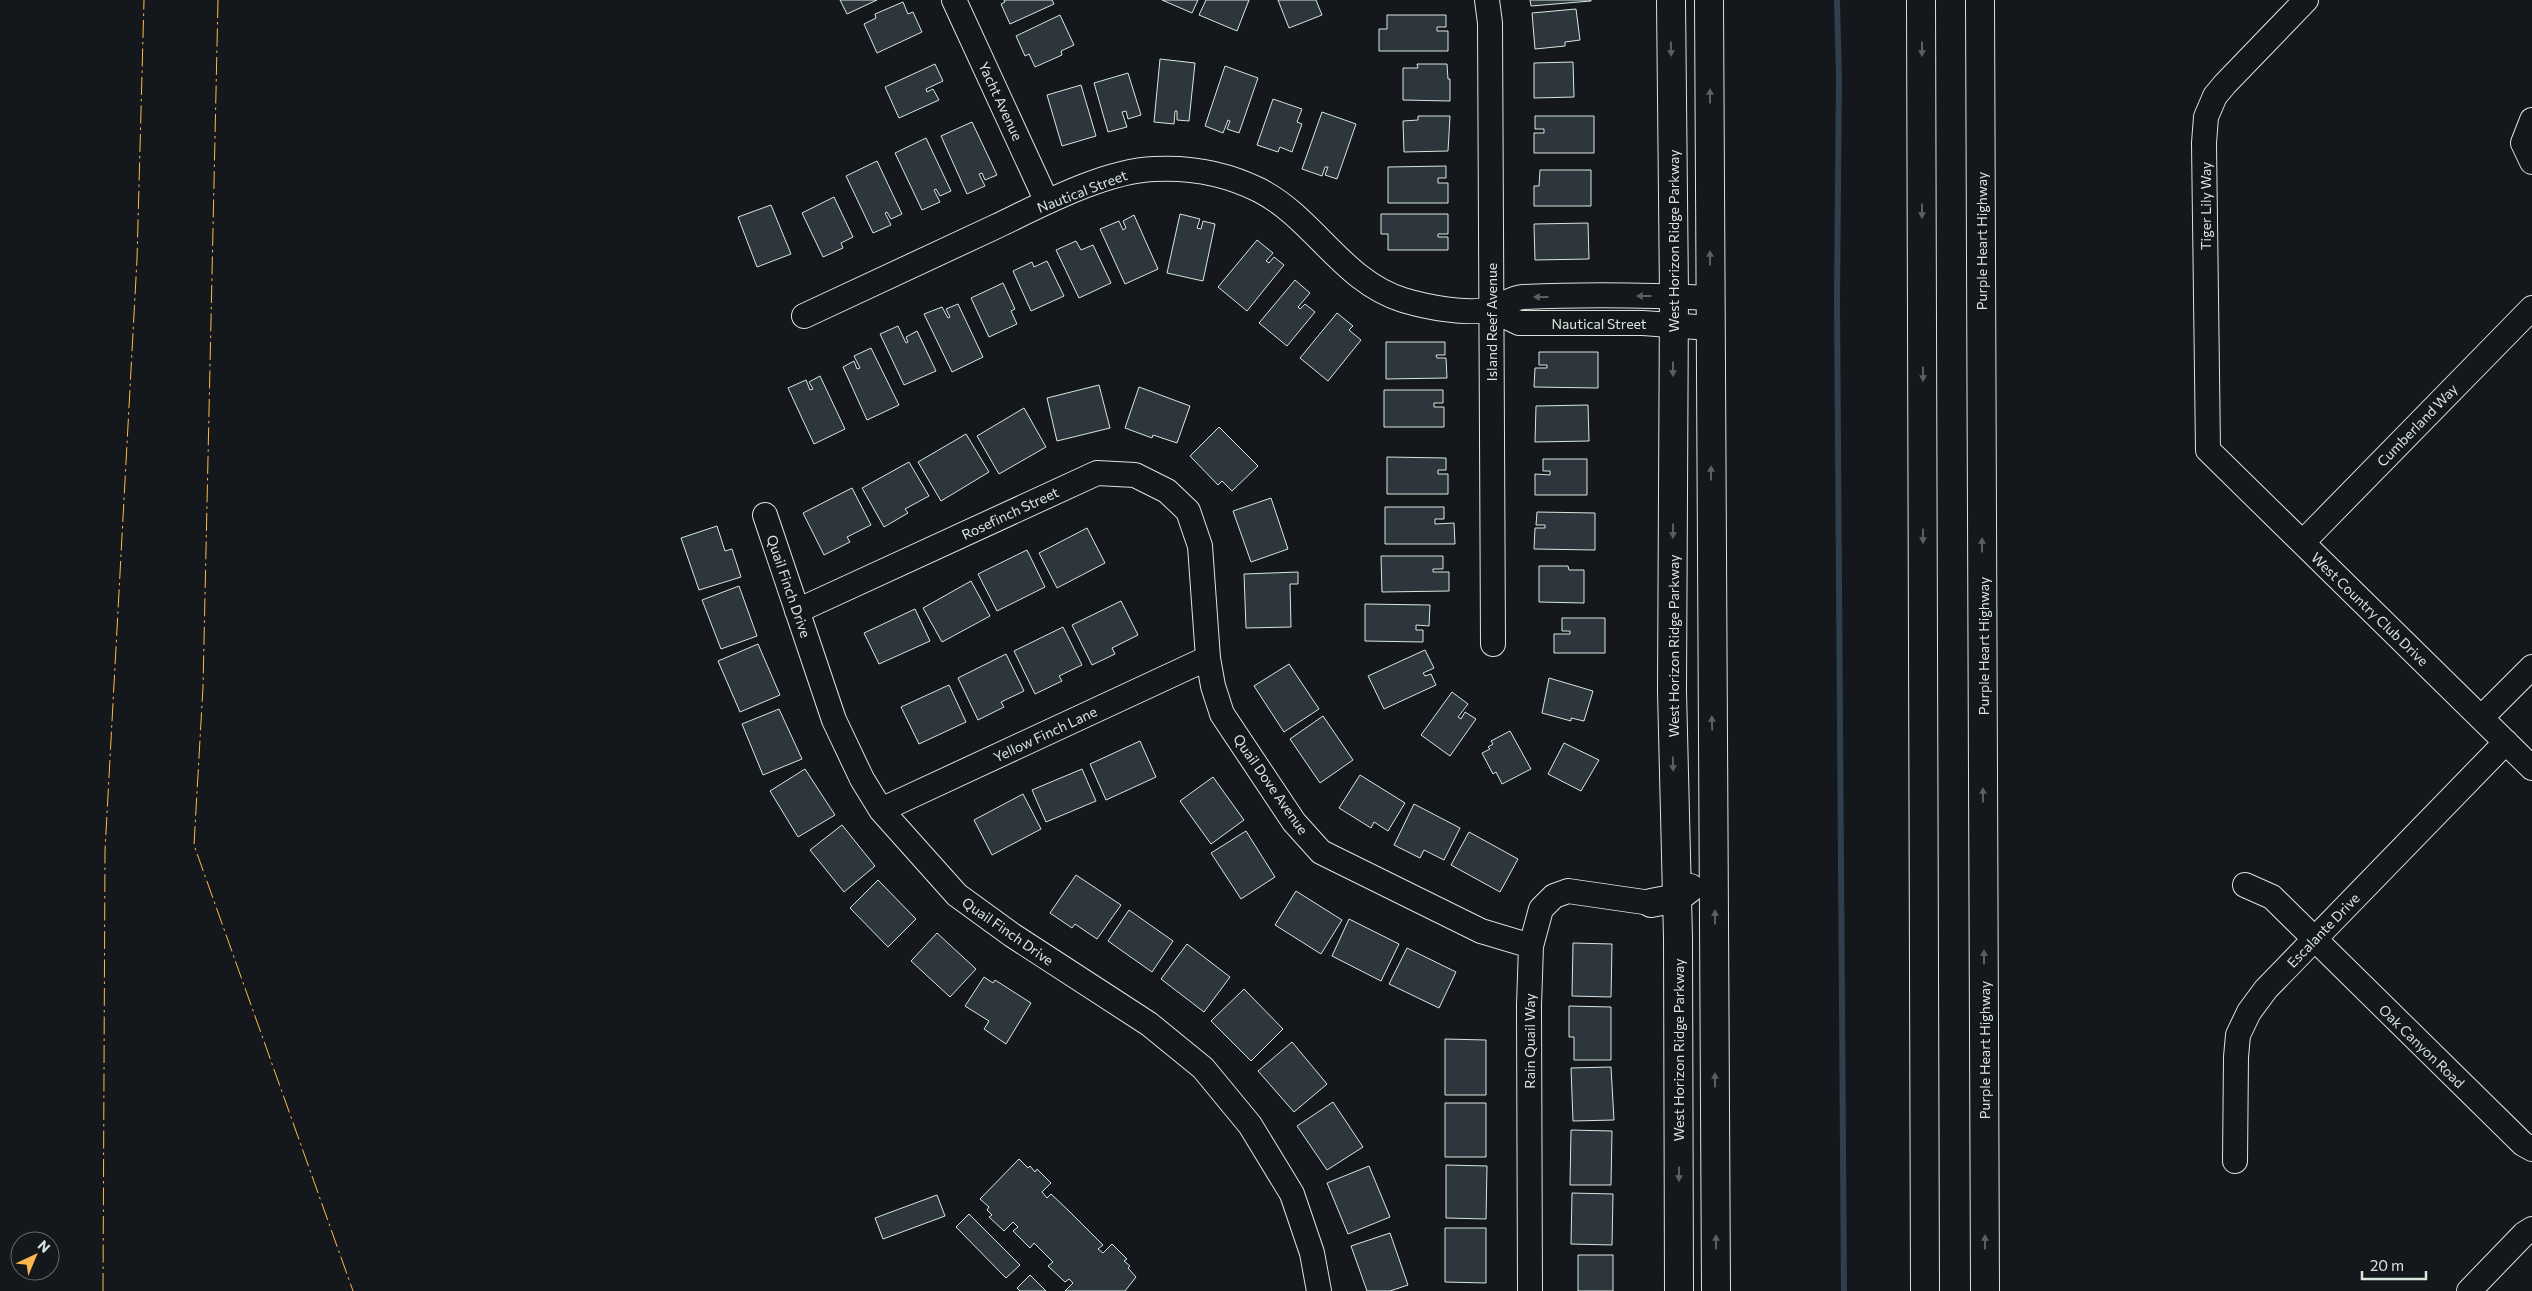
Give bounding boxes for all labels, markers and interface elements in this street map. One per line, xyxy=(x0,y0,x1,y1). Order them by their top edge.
one-way arrow xyxy=(1667,41,1675,57)
one-way arrow xyxy=(1918,41,1926,57)
street label: Yacht Avenue xyxy=(975,59,1027,143)
one-way arrow xyxy=(1706,88,1714,104)
street label: West Horizon Ridge Parkway xyxy=(1665,150,1682,332)
street label: Tiger Lily Way xyxy=(2197,162,2214,250)
street label: Nautical Street xyxy=(1035,166,1130,216)
street label: Purple Heart Highway xyxy=(1973,172,1990,310)
one-way arrow xyxy=(1918,203,1926,219)
one-way arrow xyxy=(1706,250,1714,266)
street label: Island Reef Avenue xyxy=(1483,263,1500,381)
one-way arrow xyxy=(1636,292,1652,300)
one-way arrow xyxy=(1533,293,1549,301)
street label: Nautical Street xyxy=(1551,315,1647,332)
one-way arrow xyxy=(1669,361,1677,377)
one-way arrow xyxy=(1919,366,1927,382)
street label: Cumberland Way xyxy=(2373,380,2461,470)
one-way arrow xyxy=(1707,465,1715,481)
street label: Rosefinch Street xyxy=(959,483,1061,543)
one-way arrow xyxy=(1668,523,1676,539)
one-way arrow xyxy=(1919,528,1927,544)
street label: Quail Finch Drive xyxy=(763,532,815,640)
one-way arrow xyxy=(1978,537,1986,553)
street label: West Country Club Drive xyxy=(2308,549,2432,669)
street label: West Horizon Ridge Parkway xyxy=(1665,555,1682,737)
street label: Purple Heart Highway xyxy=(1975,577,1992,715)
street label: Yellow Finch Lane xyxy=(990,703,1100,765)
one-way arrow xyxy=(1708,715,1716,731)
street label: Quail Dove Avenue xyxy=(1230,731,1312,837)
one-way arrow xyxy=(1670,756,1678,772)
one-way arrow xyxy=(1979,787,1987,803)
street label: Escalante Drive xyxy=(2283,889,2363,971)
street label: Quail Finch Drive xyxy=(959,893,1057,969)
one-way arrow xyxy=(1711,909,1719,925)
one-way arrow xyxy=(1980,949,1988,965)
street label: West Horizon Ridge Parkway xyxy=(1670,959,1687,1141)
street label: Purple Heart Highway xyxy=(1976,981,1993,1119)
street label: Rain Quail Way xyxy=(1521,993,1538,1089)
street label: Oak Canyon Road xyxy=(2376,1001,2468,1091)
one-way arrow xyxy=(1711,1072,1719,1088)
one-way arrow xyxy=(1675,1167,1683,1183)
north arrow xyxy=(10,1231,60,1281)
one-way arrow xyxy=(1712,1234,1720,1250)
one-way arrow xyxy=(1981,1234,1989,1250)
text: N xyxy=(35,1237,54,1256)
scale bar xyxy=(2362,1248,2426,1280)
text: 20 m xyxy=(2370,1256,2404,1274)

